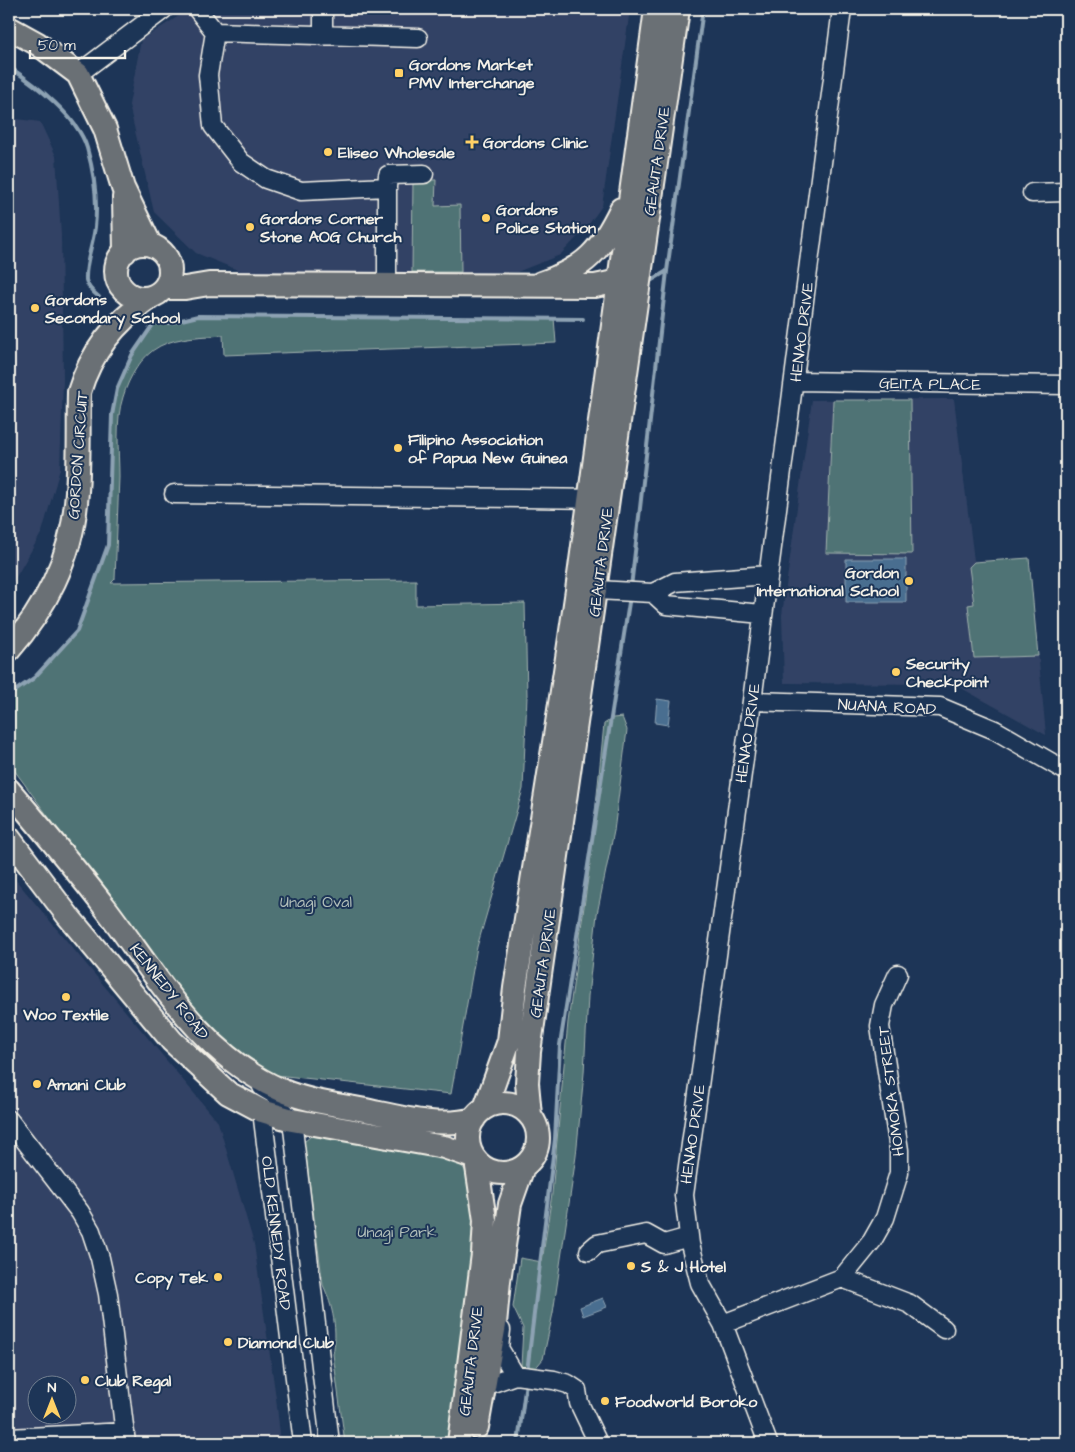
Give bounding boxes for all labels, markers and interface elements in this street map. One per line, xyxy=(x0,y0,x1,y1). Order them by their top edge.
scale bar xyxy=(30,28,125,60)
text: 50 m xyxy=(38,35,76,56)
place label: Gordons Market PMV Interchange xyxy=(409,54,535,96)
marker: Gordons Market PMV Interchange xyxy=(393,67,405,79)
street label: GEAUTA DRIVE xyxy=(638,105,676,217)
place label: Gordons Clinic xyxy=(483,132,589,154)
marker: Gordons Clinic xyxy=(465,135,479,149)
place label: Eliseo Wholesale xyxy=(338,142,455,164)
marker: Eliseo Wholesale xyxy=(322,146,334,158)
place label: Gordons Police Station xyxy=(496,199,596,239)
place label: Gordons Corner Stone AOG Church xyxy=(259,208,403,248)
marker: Gordons Police Station xyxy=(480,212,492,224)
marker: Gordons Corner Stone AOG Church xyxy=(244,221,256,233)
street label: HENAO DRIVE xyxy=(785,280,819,383)
place label: Gordons Secondary School xyxy=(44,289,181,330)
marker: Gordons Secondary School xyxy=(29,302,41,314)
street label: GEITA PLACE xyxy=(879,372,982,396)
street label: GORDON CIRCUIT xyxy=(63,390,93,520)
place label: Filipino Association of Papua New Guinea xyxy=(408,429,568,469)
marker: Filipino Association of Papua New Guinea xyxy=(392,442,404,454)
street label: GEAUTA DRIVE xyxy=(583,506,619,618)
place label: Gordon International School xyxy=(757,562,899,602)
marker: Gordon International School xyxy=(903,575,915,587)
place label: Security Checkpoint xyxy=(905,653,989,693)
marker: Security Checkpoint xyxy=(890,666,902,678)
street label: HENAO DRIVE xyxy=(730,681,766,784)
street label: NUANA ROAD xyxy=(837,693,937,721)
park label: Unagi Oval xyxy=(280,891,352,914)
street label: GEAUTA DRIVE xyxy=(524,907,562,1019)
street label: KENNEDY ROAD xyxy=(125,939,214,1044)
marker: Woo Textile xyxy=(60,991,72,1003)
place label: Woo Textile xyxy=(22,1004,109,1026)
street label: HOMOKA STREET xyxy=(872,1024,910,1157)
place label: Amani Club xyxy=(47,1074,126,1096)
marker: Amani Club xyxy=(31,1078,43,1090)
street label: HENAO DRIVE xyxy=(675,1082,711,1185)
street label: OLD KENNEDY ROAD xyxy=(256,1155,296,1312)
park label: Unagi Park xyxy=(357,1221,437,1244)
place label: S & J Hotel xyxy=(640,1256,727,1278)
marker: S & J Hotel xyxy=(625,1260,637,1272)
place label: Copy Tek xyxy=(135,1267,208,1290)
marker: Copy Tek xyxy=(212,1271,224,1283)
street label: GEAUTA DRIVE xyxy=(453,1305,489,1417)
place label: Diamond Club xyxy=(238,1332,334,1354)
marker: Diamond Club xyxy=(222,1336,234,1348)
place label: Club Regal xyxy=(95,1370,172,1394)
north arrow xyxy=(28,1374,78,1424)
marker: Club Regal xyxy=(79,1374,91,1386)
text: N xyxy=(48,1378,57,1398)
place label: Foodworld Boroko xyxy=(615,1391,758,1413)
marker: Foodworld Boroko xyxy=(599,1395,611,1407)

